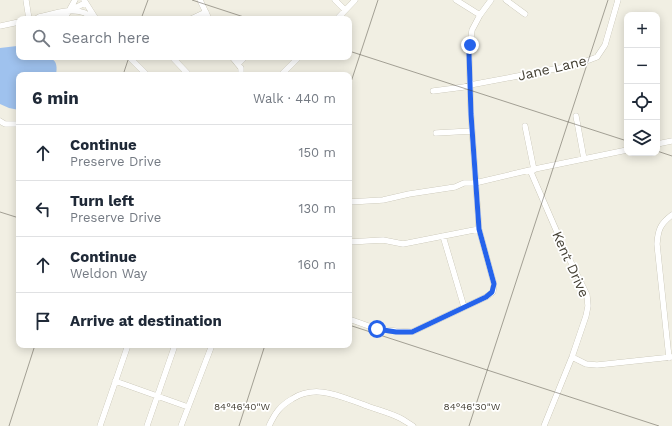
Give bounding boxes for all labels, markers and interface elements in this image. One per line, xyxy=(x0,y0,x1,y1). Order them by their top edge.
map controls xyxy=(624,12,660,156)
button: + xyxy=(624,12,660,48)
search box xyxy=(16,16,352,60)
icon: search xyxy=(30,27,52,49)
text: Search here xyxy=(62,29,150,47)
route end xyxy=(461,36,479,54)
button: − xyxy=(624,48,660,84)
street label: Jane Lane xyxy=(516,52,588,84)
button: locate xyxy=(624,84,660,120)
text: 6 min xyxy=(32,88,79,108)
text: Walk · 440 m xyxy=(253,91,336,106)
button: layers xyxy=(624,120,660,156)
text: Continue xyxy=(70,136,137,154)
icon: ahead xyxy=(32,142,54,164)
text: 150 m xyxy=(298,145,336,160)
text: Preserve Drive xyxy=(70,154,161,169)
text: Turn left xyxy=(70,192,134,210)
icon: left xyxy=(32,198,54,220)
text: 130 m xyxy=(298,201,336,216)
text: Preserve Drive xyxy=(70,210,161,225)
street label: Kent Drive xyxy=(549,228,593,300)
text: Continue xyxy=(70,248,137,266)
icon: ahead xyxy=(32,254,54,276)
text: 160 m xyxy=(298,257,336,272)
text: Weldon Way xyxy=(70,266,147,281)
icon: arrive xyxy=(32,310,54,332)
text: Arrive at destination xyxy=(70,312,222,330)
route start xyxy=(368,320,386,338)
text: 84°46'40"W xyxy=(214,401,270,412)
text: 84°46'30"W xyxy=(444,401,501,412)

